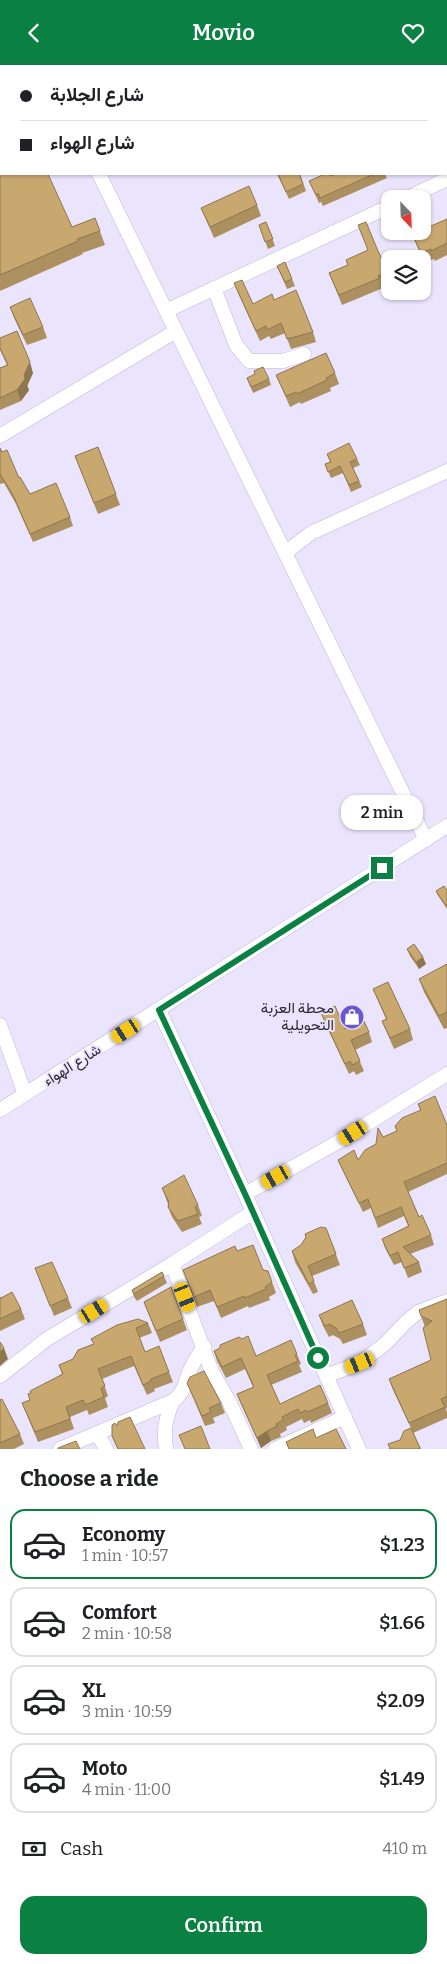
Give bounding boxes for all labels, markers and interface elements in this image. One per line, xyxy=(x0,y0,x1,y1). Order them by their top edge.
icon: back xyxy=(20,19,48,47)
text: Movio xyxy=(192,19,255,46)
icon: heart xyxy=(399,19,427,47)
text: شارع الجلابة xyxy=(50,83,144,106)
text: شارع الهواء xyxy=(50,131,135,154)
north arrow xyxy=(381,190,431,240)
map controls xyxy=(381,190,431,300)
button: layers xyxy=(381,250,431,300)
callout: 2 min xyxy=(341,795,423,831)
text: 2 min xyxy=(361,803,403,822)
route end xyxy=(371,857,393,879)
place label: محطة العزبة التحويلية xyxy=(261,999,334,1034)
shop icon: محطة العزبة التحويلية xyxy=(339,1004,365,1030)
car xyxy=(109,1017,142,1045)
street label: شارع الهواء xyxy=(40,1040,105,1091)
car xyxy=(336,1119,369,1147)
car xyxy=(259,1163,292,1191)
car xyxy=(172,1280,197,1314)
car xyxy=(77,1297,110,1325)
route start xyxy=(307,1347,329,1369)
car xyxy=(343,1350,376,1376)
text: Choose a ride xyxy=(20,1465,159,1492)
icon: car xyxy=(22,1522,67,1567)
text: Economy xyxy=(82,1523,165,1546)
text: $1.23 xyxy=(379,1533,425,1556)
text: 1 min · 10:57 xyxy=(82,1546,168,1565)
icon: car xyxy=(22,1600,67,1645)
text: Comfort xyxy=(82,1601,157,1624)
text: $1.66 xyxy=(379,1611,425,1634)
text: 2 min · 10:58 xyxy=(82,1624,172,1643)
icon: car xyxy=(22,1678,67,1723)
text: XL xyxy=(82,1679,106,1702)
text: $2.09 xyxy=(376,1689,425,1712)
text: 3 min · 10:59 xyxy=(82,1702,172,1721)
icon: car xyxy=(22,1756,67,1801)
text: Moto xyxy=(82,1757,128,1780)
text: $1.49 xyxy=(379,1767,425,1790)
text: 4 min · 11:00 xyxy=(82,1780,171,1799)
icon: cash xyxy=(20,1835,48,1863)
text: Cash xyxy=(60,1837,103,1860)
text: 410 m xyxy=(382,1839,427,1858)
button: Confirm xyxy=(20,1896,427,1954)

